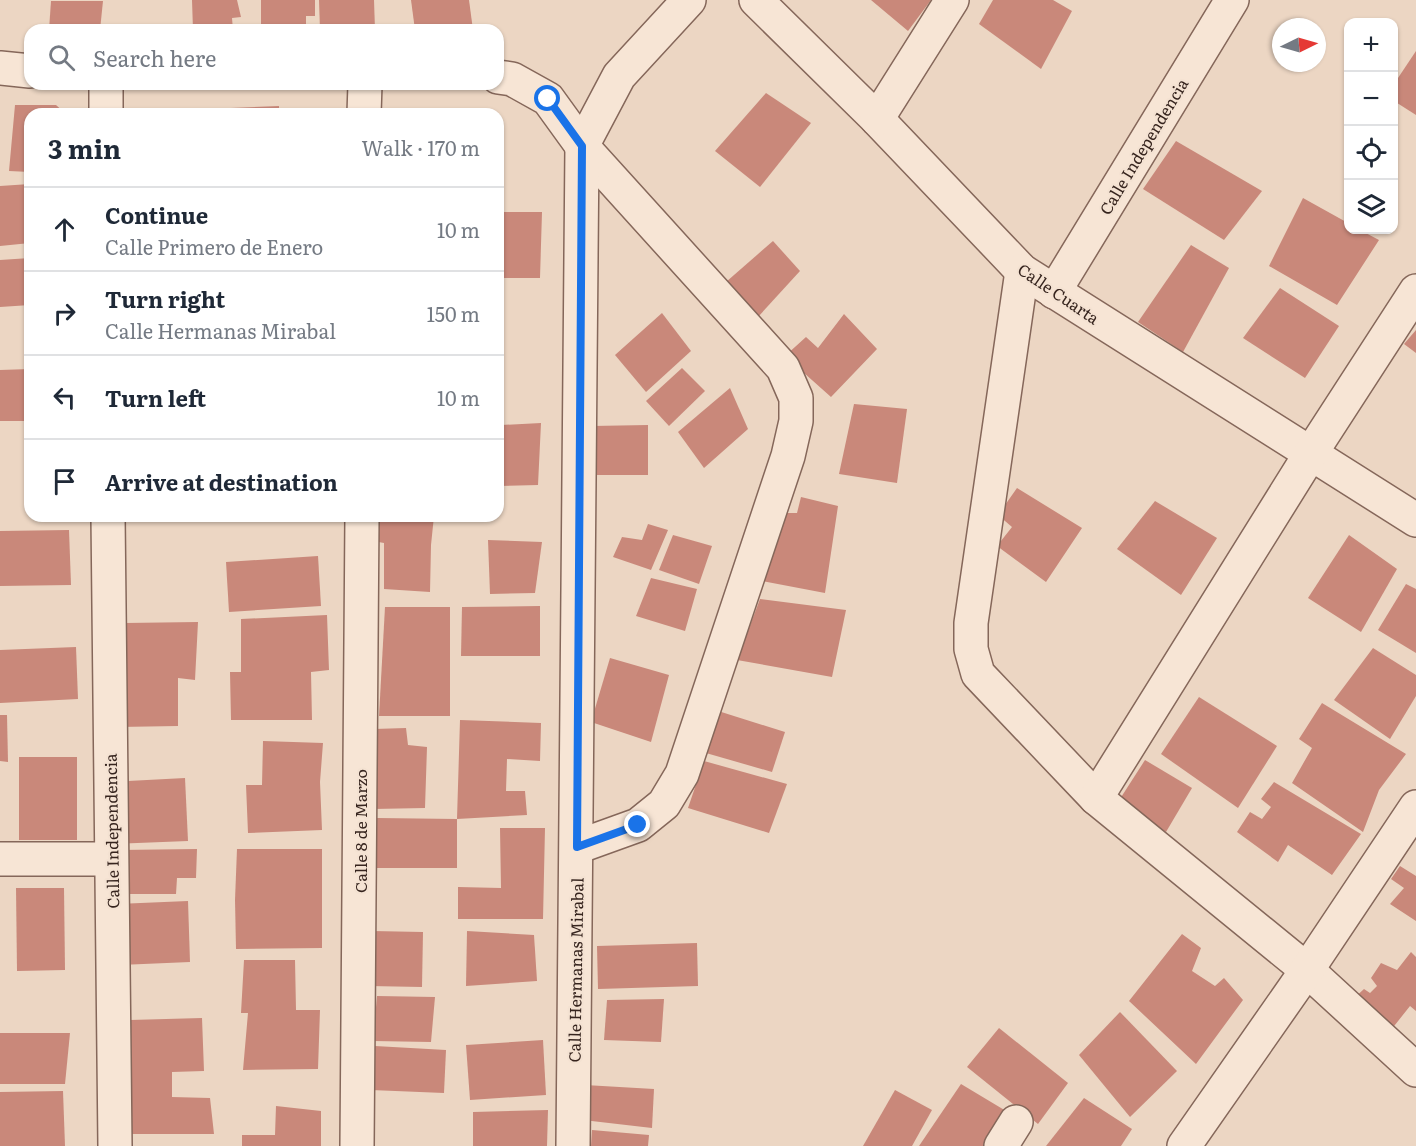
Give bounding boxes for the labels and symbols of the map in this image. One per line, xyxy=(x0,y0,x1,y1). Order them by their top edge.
north arrow xyxy=(1272,18,1326,72)
street label: Calle Independencia xyxy=(1093,73,1193,219)
route start xyxy=(534,85,560,111)
street label: Calle Cuarta xyxy=(1013,257,1105,329)
street label: Calle Independencia xyxy=(98,753,124,909)
street label: Calle 8 de Marzo xyxy=(348,769,372,893)
route end xyxy=(624,811,650,837)
street label: Calle Hermanas Mirabal xyxy=(561,877,589,1063)

